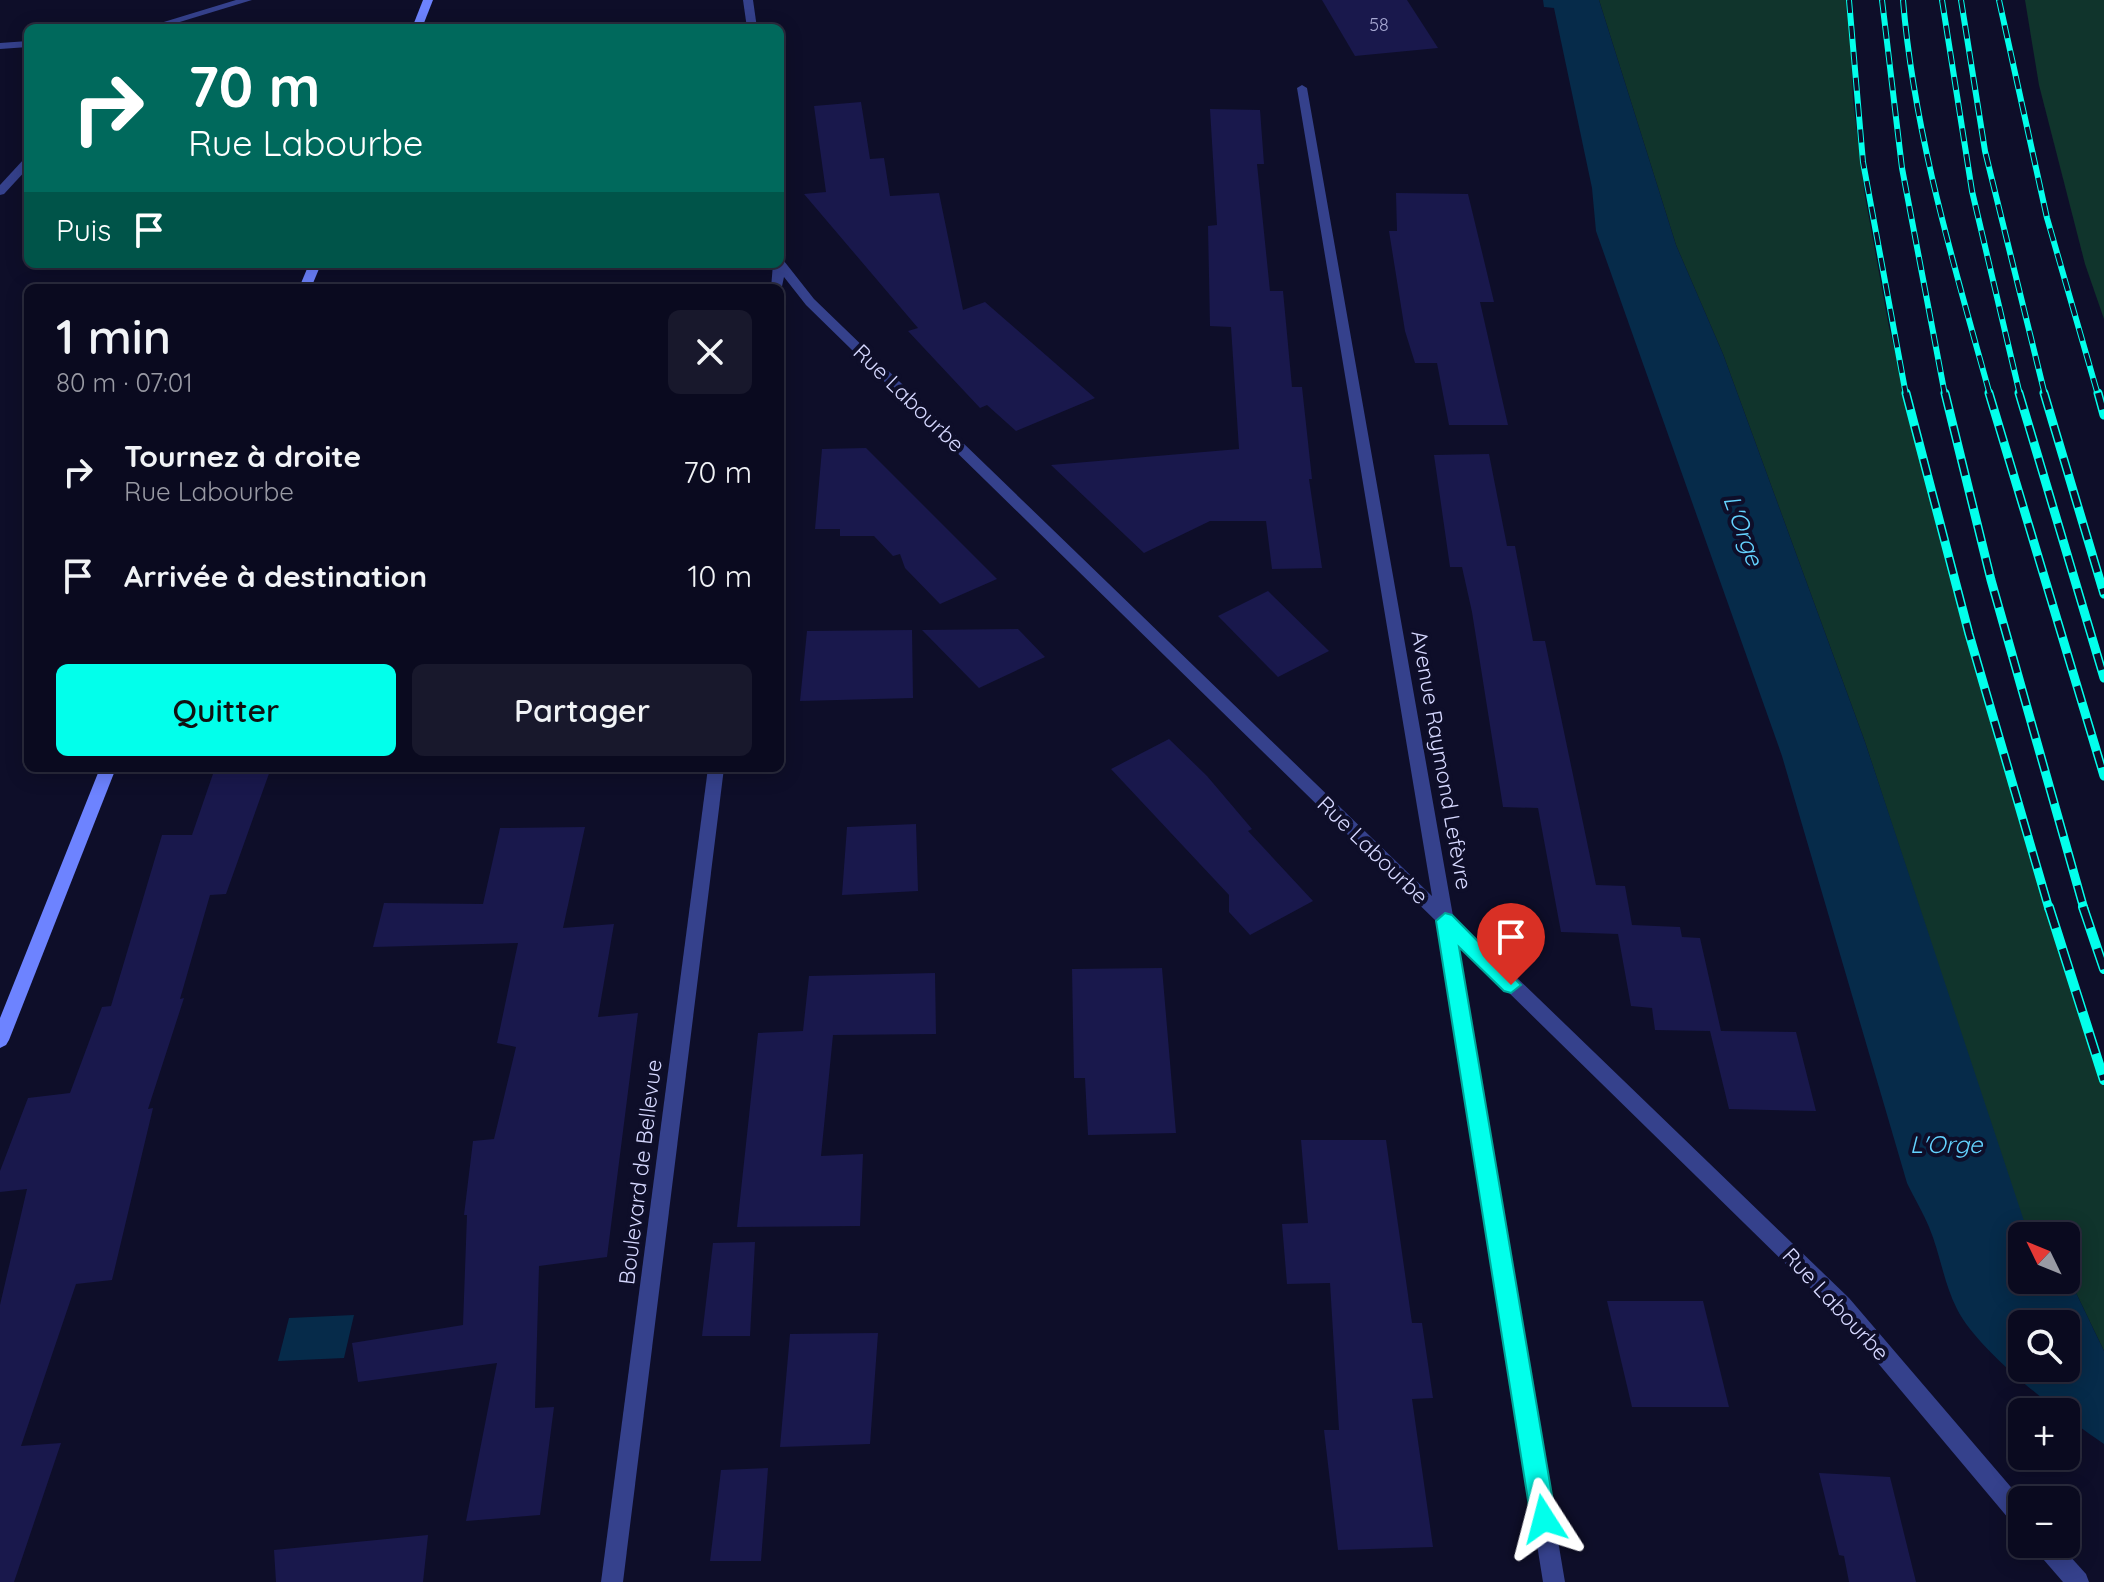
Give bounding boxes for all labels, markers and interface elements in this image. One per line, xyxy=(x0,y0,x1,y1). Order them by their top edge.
house number: 58 xyxy=(1369,13,1389,36)
text: 70 m xyxy=(188,51,320,121)
icon: right xyxy=(56,56,160,160)
text: Rue Labourbe xyxy=(188,120,423,165)
icon: arrive xyxy=(127,208,171,252)
text: Puis xyxy=(56,211,111,249)
text: 1 min xyxy=(56,306,171,366)
button: close xyxy=(668,310,752,394)
street label: Rue Labourbe xyxy=(848,338,970,458)
text: 80 m · 07:01 xyxy=(56,366,193,399)
text: Tournez à droite xyxy=(124,437,361,475)
icon: right xyxy=(56,450,100,494)
text: 70 m xyxy=(683,453,752,491)
text: Rue Labourbe xyxy=(124,475,294,508)
water label: L'Orge xyxy=(1717,491,1771,571)
icon: arrive xyxy=(56,554,100,598)
text: Arrivée à destination xyxy=(124,557,427,595)
text: 10 m xyxy=(688,557,752,595)
street label: Avenue Raymond Lefèvre xyxy=(1405,628,1479,892)
button: Quitter xyxy=(56,664,396,756)
button: Partager xyxy=(412,664,752,756)
street label: Rue Labourbe xyxy=(1312,790,1434,910)
pin xyxy=(1477,903,1545,985)
icon: arrive xyxy=(1489,915,1533,959)
street label: Boulevard de Bellevue xyxy=(612,1058,668,1286)
water label: L'Orge xyxy=(1910,1129,1984,1159)
north arrow xyxy=(2008,1222,2080,1294)
map controls xyxy=(2008,1222,2080,1558)
street label: Rue Labourbe xyxy=(1777,1242,1895,1366)
button: search xyxy=(2008,1310,2080,1382)
button: + xyxy=(2008,1398,2080,1470)
position arrow xyxy=(1502,1477,1586,1561)
button: − xyxy=(2008,1486,2080,1558)

